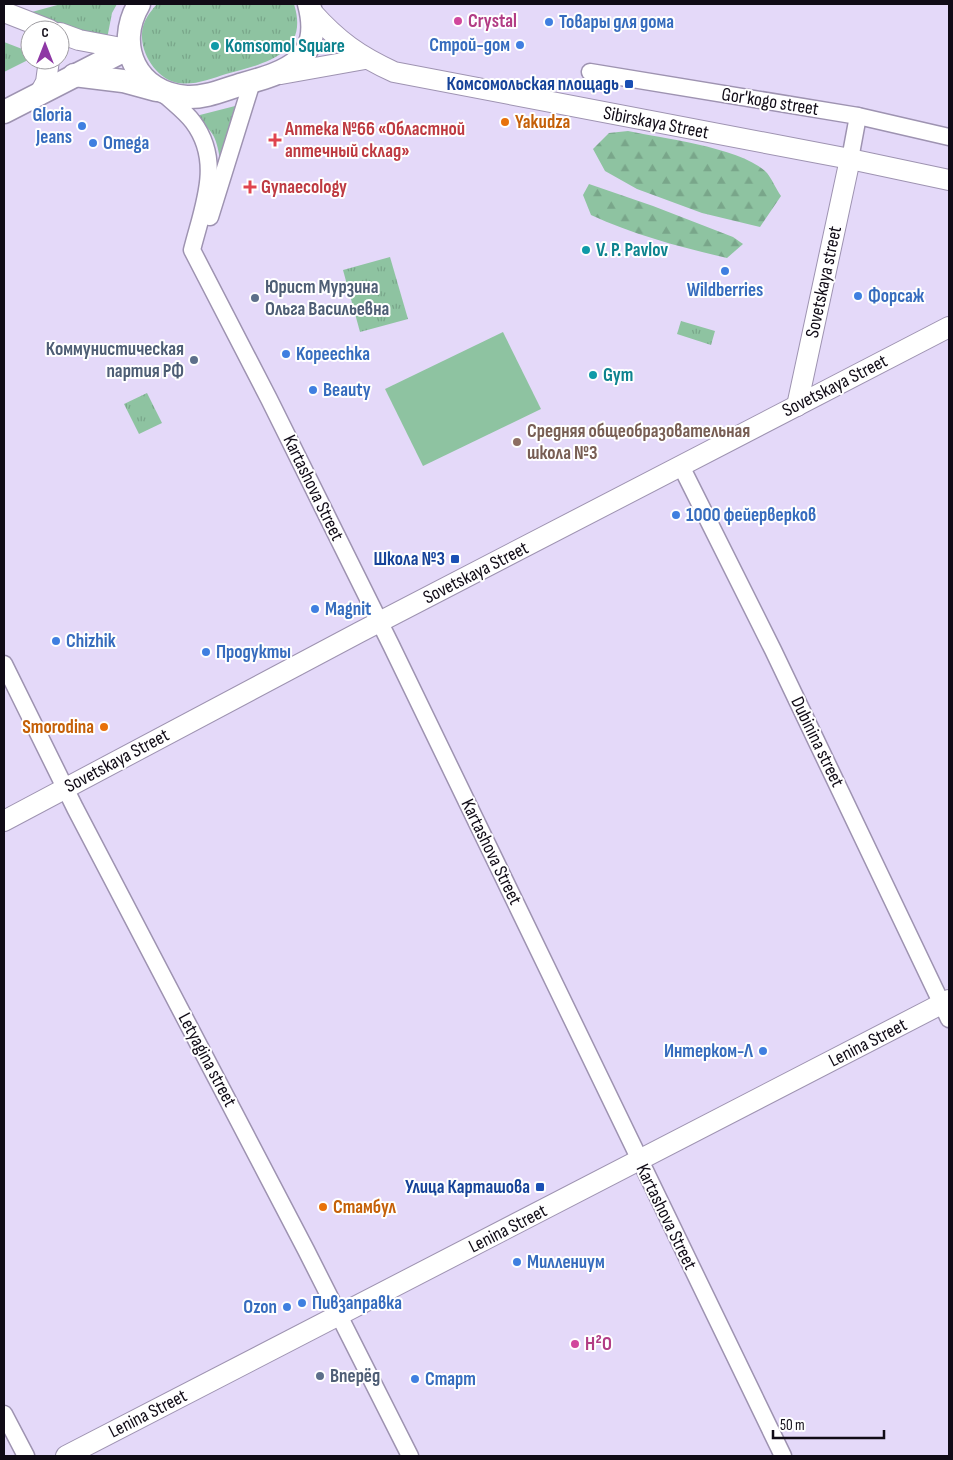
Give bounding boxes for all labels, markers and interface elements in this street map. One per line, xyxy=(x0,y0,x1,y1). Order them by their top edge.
place label: Crystal xyxy=(468,10,517,33)
place label: Товары для дома xyxy=(559,11,674,34)
marker: Crystal xyxy=(452,15,464,27)
marker: Товары для дома xyxy=(543,16,555,28)
north arrow xyxy=(20,20,70,70)
text: С xyxy=(41,24,49,41)
place label: Строй-дом xyxy=(429,34,510,57)
place label: Komsomol Square xyxy=(225,35,345,58)
marker: Строй-дом xyxy=(514,39,526,51)
marker: Komsomol Square xyxy=(209,40,221,52)
place label: Комсомольская площадь xyxy=(447,73,619,96)
marker: Комсомольская площадь xyxy=(623,78,635,90)
street label: Gor'kogo street xyxy=(720,83,820,121)
street label: Sibirskaya Street xyxy=(601,102,711,145)
place label: Gloria Jeans xyxy=(32,104,72,149)
place label: Yakudza xyxy=(515,111,570,134)
marker: Yakudza xyxy=(499,116,511,128)
place label: Аптека №66 «Областной аптечный склад» xyxy=(284,118,465,163)
marker: Gloria Jeans xyxy=(76,120,88,132)
place label: Omega xyxy=(103,132,149,155)
marker: Аптека №66 «Областной аптечный склад» xyxy=(269,134,281,146)
marker: Omega xyxy=(87,137,99,149)
place label: Gynaecology xyxy=(261,176,347,199)
marker: Gynaecology xyxy=(243,180,257,194)
street label: Sovetskaya street xyxy=(801,224,847,340)
place label: V. P. Pavlov xyxy=(596,239,668,262)
marker: V. P. Pavlov xyxy=(580,244,592,256)
marker: Wildberries xyxy=(719,265,731,277)
place label: Юрист Мурзина Ольга Васильевна xyxy=(265,276,389,321)
place label: Wildberries xyxy=(687,279,763,302)
place label: Форсаж xyxy=(868,285,925,308)
marker: Форсаж xyxy=(852,290,864,302)
marker: Юрист Мурзина Ольга Васильевна xyxy=(249,292,261,304)
place label: Коммунистическая партия РФ xyxy=(46,338,184,383)
place label: Kopeechka xyxy=(296,343,370,366)
marker: Kopeechka xyxy=(280,348,292,360)
street label: Sovetskaya Street xyxy=(779,350,892,422)
marker: Коммунистическая партия РФ xyxy=(188,354,200,366)
place label: Gym xyxy=(603,364,633,387)
marker: Gym xyxy=(587,369,599,381)
place label: Beauty xyxy=(323,379,371,402)
marker: Beauty xyxy=(307,384,319,396)
place label: Средняя общеобразовательная школа №3 xyxy=(527,420,750,465)
street label: Kartashova Street xyxy=(278,431,349,545)
marker: Средняя общеобразовательная школа №3 xyxy=(511,436,523,448)
place label: 1000 фейерверков xyxy=(686,504,816,527)
marker: 1000 фейерверков xyxy=(670,509,682,521)
street label: Sovetskaya Street xyxy=(420,537,533,609)
place label: Школа №3 xyxy=(373,548,445,571)
marker: Школа №3 xyxy=(449,553,461,565)
place label: Magnit xyxy=(325,598,371,621)
marker: Magnit xyxy=(309,603,321,615)
place label: Chizhik xyxy=(66,630,116,653)
marker: Chizhik xyxy=(50,635,62,647)
place label: Продукты xyxy=(216,641,291,664)
marker: Продукты xyxy=(200,646,212,658)
street label: Dubinina street xyxy=(785,693,849,791)
place label: Smorodina xyxy=(22,716,94,739)
marker: Smorodina xyxy=(98,721,110,733)
street label: Sovetskaya Street xyxy=(61,724,173,798)
street label: Kartashova Street xyxy=(456,795,527,909)
street label: Letyagina street xyxy=(173,1009,241,1111)
street label: Lenina Street xyxy=(825,1013,911,1072)
place label: Интерком-Л xyxy=(664,1040,753,1063)
marker: Интерком-Л xyxy=(757,1045,769,1057)
street label: Kartashova Street xyxy=(631,1160,702,1274)
place label: Улица Карташова xyxy=(405,1176,530,1199)
marker: Улица Карташова xyxy=(534,1181,546,1193)
place label: Стамбул xyxy=(333,1196,396,1219)
street label: Lenina Street xyxy=(465,1199,551,1258)
marker: Стамбул xyxy=(317,1201,329,1213)
place label: Миллениум xyxy=(527,1251,605,1274)
marker: Миллениум xyxy=(511,1256,523,1268)
place label: Пивзаправка xyxy=(312,1292,402,1315)
place label: Ozon xyxy=(243,1296,277,1319)
marker: Пивзаправка xyxy=(296,1297,308,1309)
marker: Ozon xyxy=(281,1301,293,1313)
place label: H²O xyxy=(585,1333,612,1356)
marker: H²O xyxy=(569,1338,581,1350)
place label: Вперёд xyxy=(330,1365,380,1388)
place label: Старт xyxy=(425,1368,476,1391)
marker: Вперёд xyxy=(314,1370,326,1382)
marker: Старт xyxy=(409,1373,421,1385)
street label: Lenina Street xyxy=(105,1384,191,1443)
scale bar xyxy=(773,1408,884,1440)
text: 50 m xyxy=(780,1416,805,1435)

